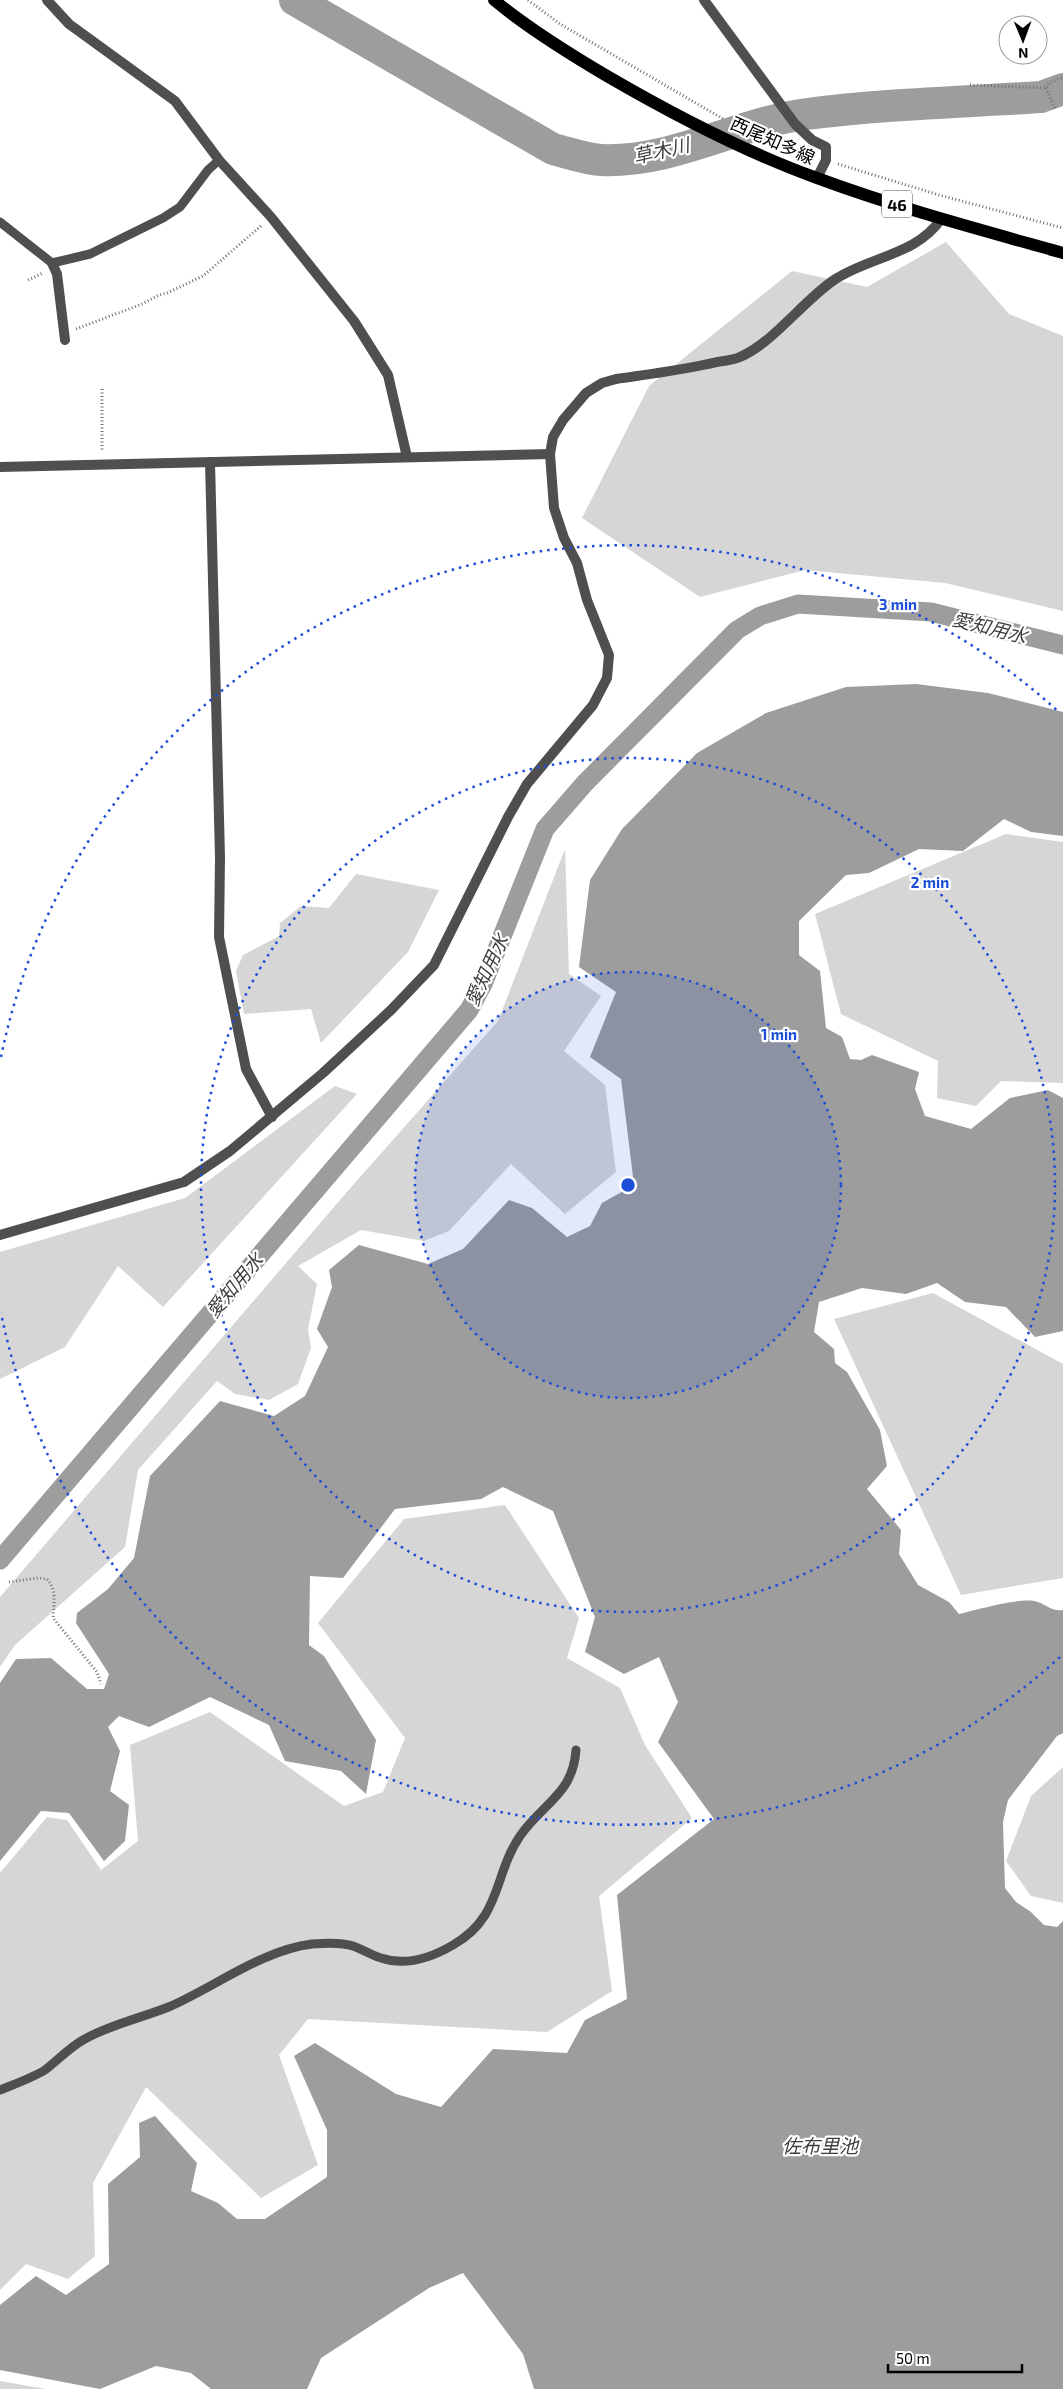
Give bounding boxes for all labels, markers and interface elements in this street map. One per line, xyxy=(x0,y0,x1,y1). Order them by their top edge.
north arrow xyxy=(998,15,1048,65)
text: N xyxy=(1018,45,1028,62)
street label: 西尾知多線 xyxy=(727,112,819,168)
water label: 草木川 xyxy=(631,132,693,168)
road number: 46 xyxy=(882,190,912,218)
text: 3 min xyxy=(879,595,917,613)
water label: 愛知用水 xyxy=(950,607,1032,648)
text: 2 min xyxy=(911,873,949,891)
water label: 愛知用水 xyxy=(460,929,513,1009)
text: 1 min xyxy=(761,1025,797,1043)
centre of rings xyxy=(619,1176,637,1194)
water label: 愛知用水 xyxy=(201,1247,269,1322)
water label: 佐布里池 xyxy=(782,2134,860,2157)
scale bar xyxy=(888,2342,1022,2374)
text: 50 m xyxy=(896,2349,930,2367)

